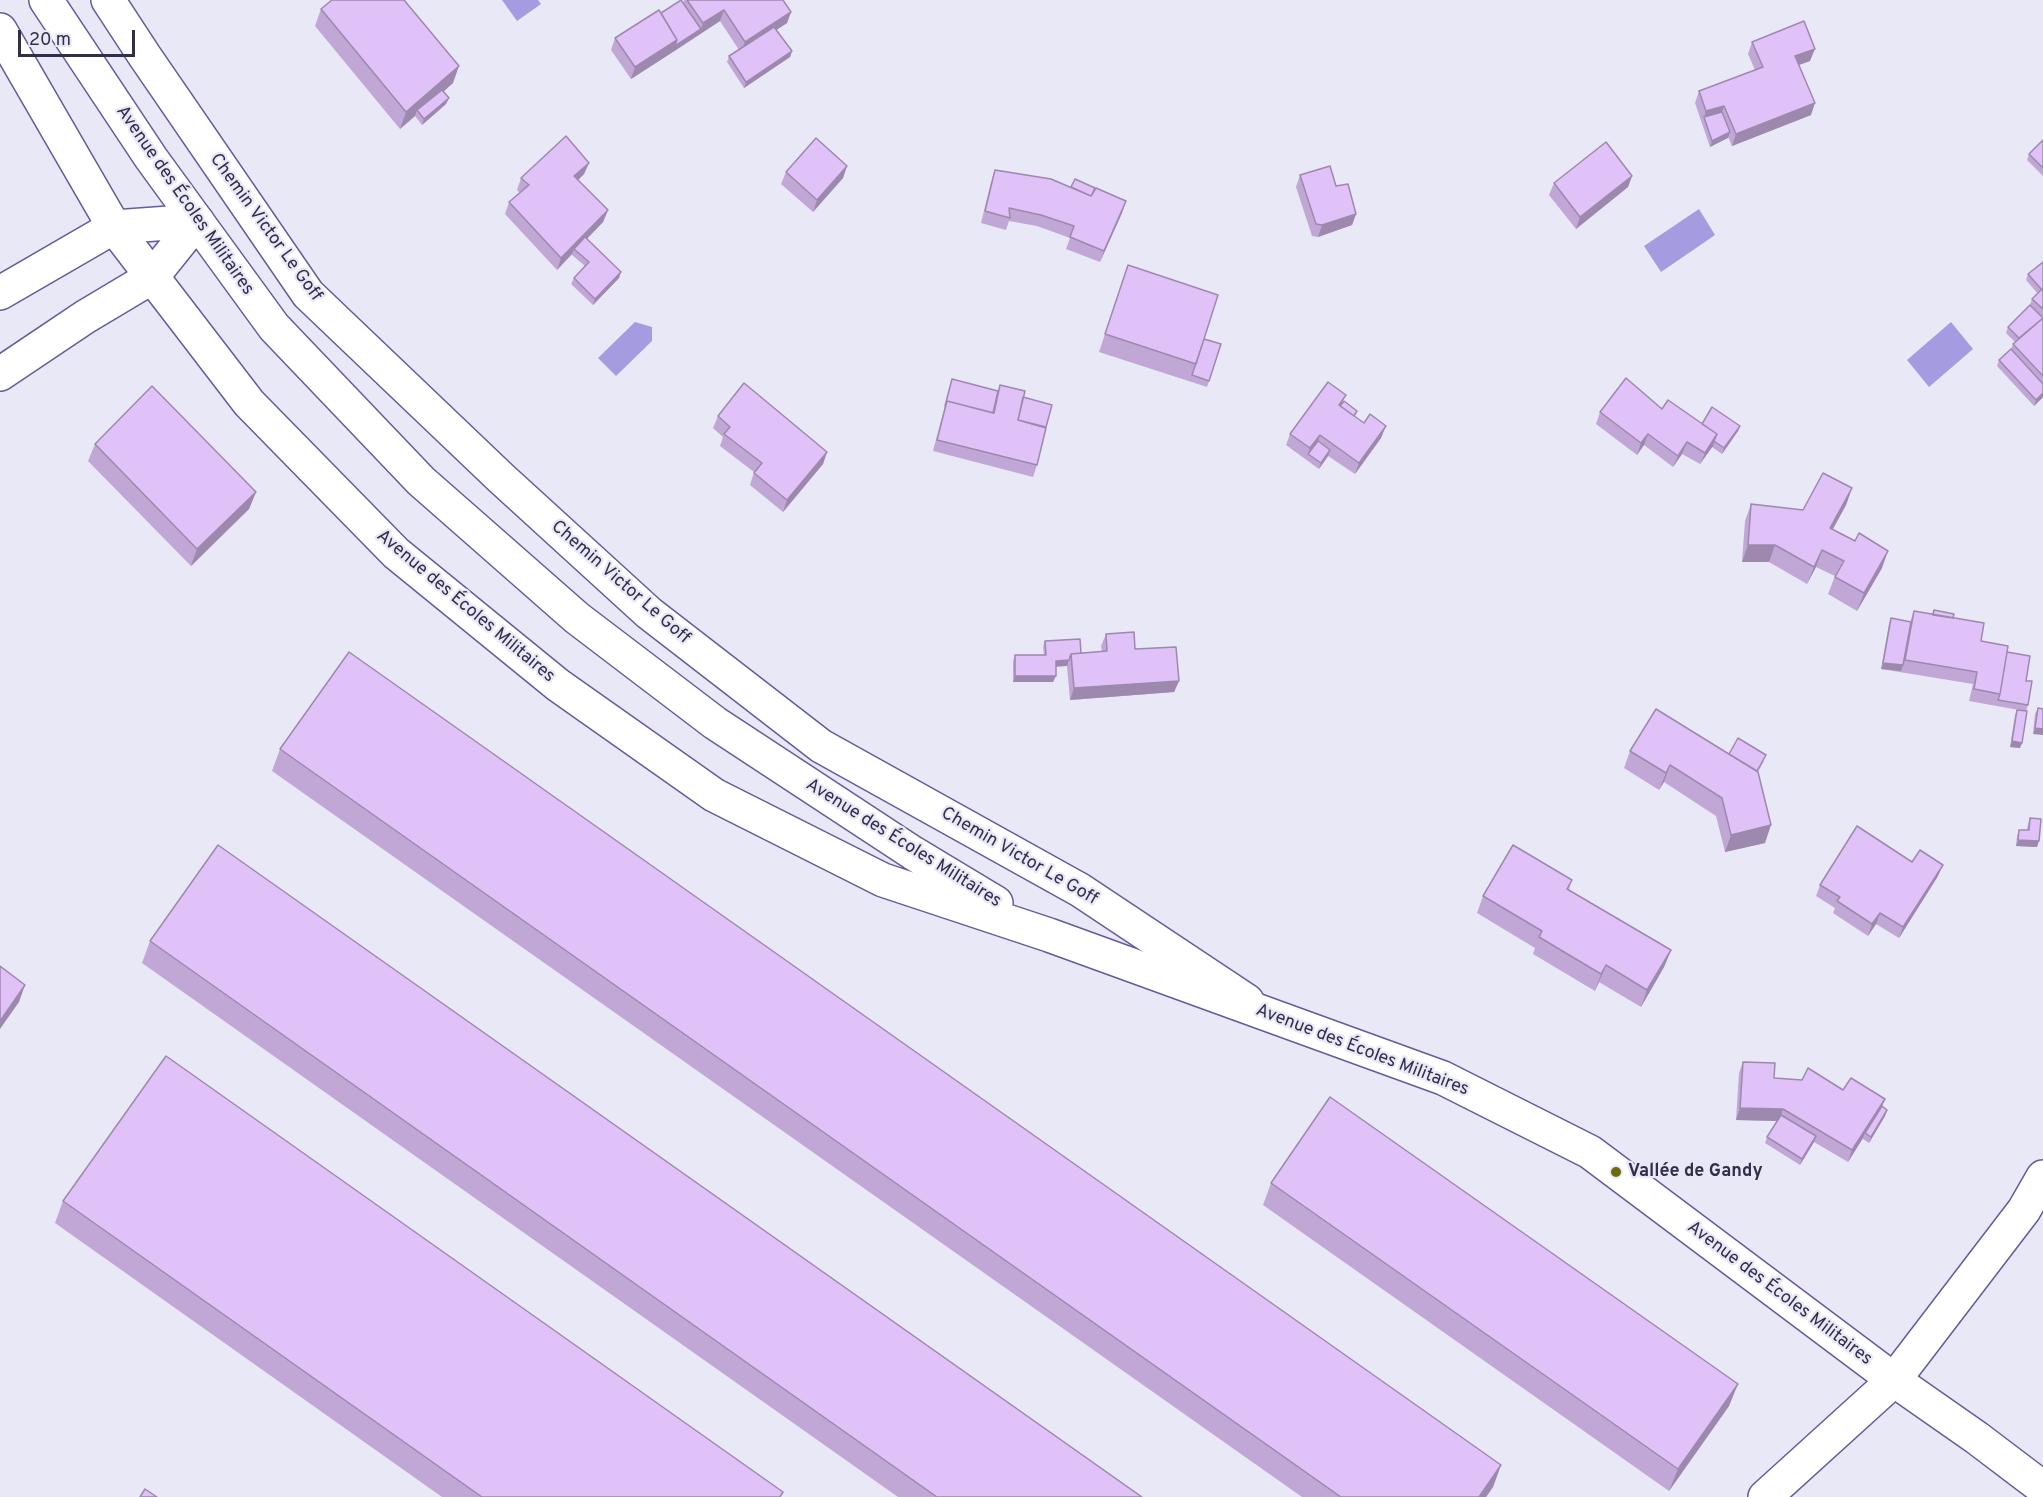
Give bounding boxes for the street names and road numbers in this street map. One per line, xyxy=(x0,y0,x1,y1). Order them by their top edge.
street label: Avenue des Écoles Militaires xyxy=(110,102,258,300)
street label: Chemin Victor Le Goff xyxy=(204,150,326,306)
street label: Chemin Victor Le Goff xyxy=(546,517,694,649)
street label: Avenue des Écoles Militaires xyxy=(371,526,559,688)
street label: Avenue des Écoles Militaires xyxy=(801,775,1005,913)
street label: Chemin Victor Le Goff xyxy=(937,803,1101,911)
street label: Avenue des Écoles Militaires xyxy=(1252,1000,1472,1102)
street label: Avenue des Écoles Militaires xyxy=(1682,1217,1876,1371)

